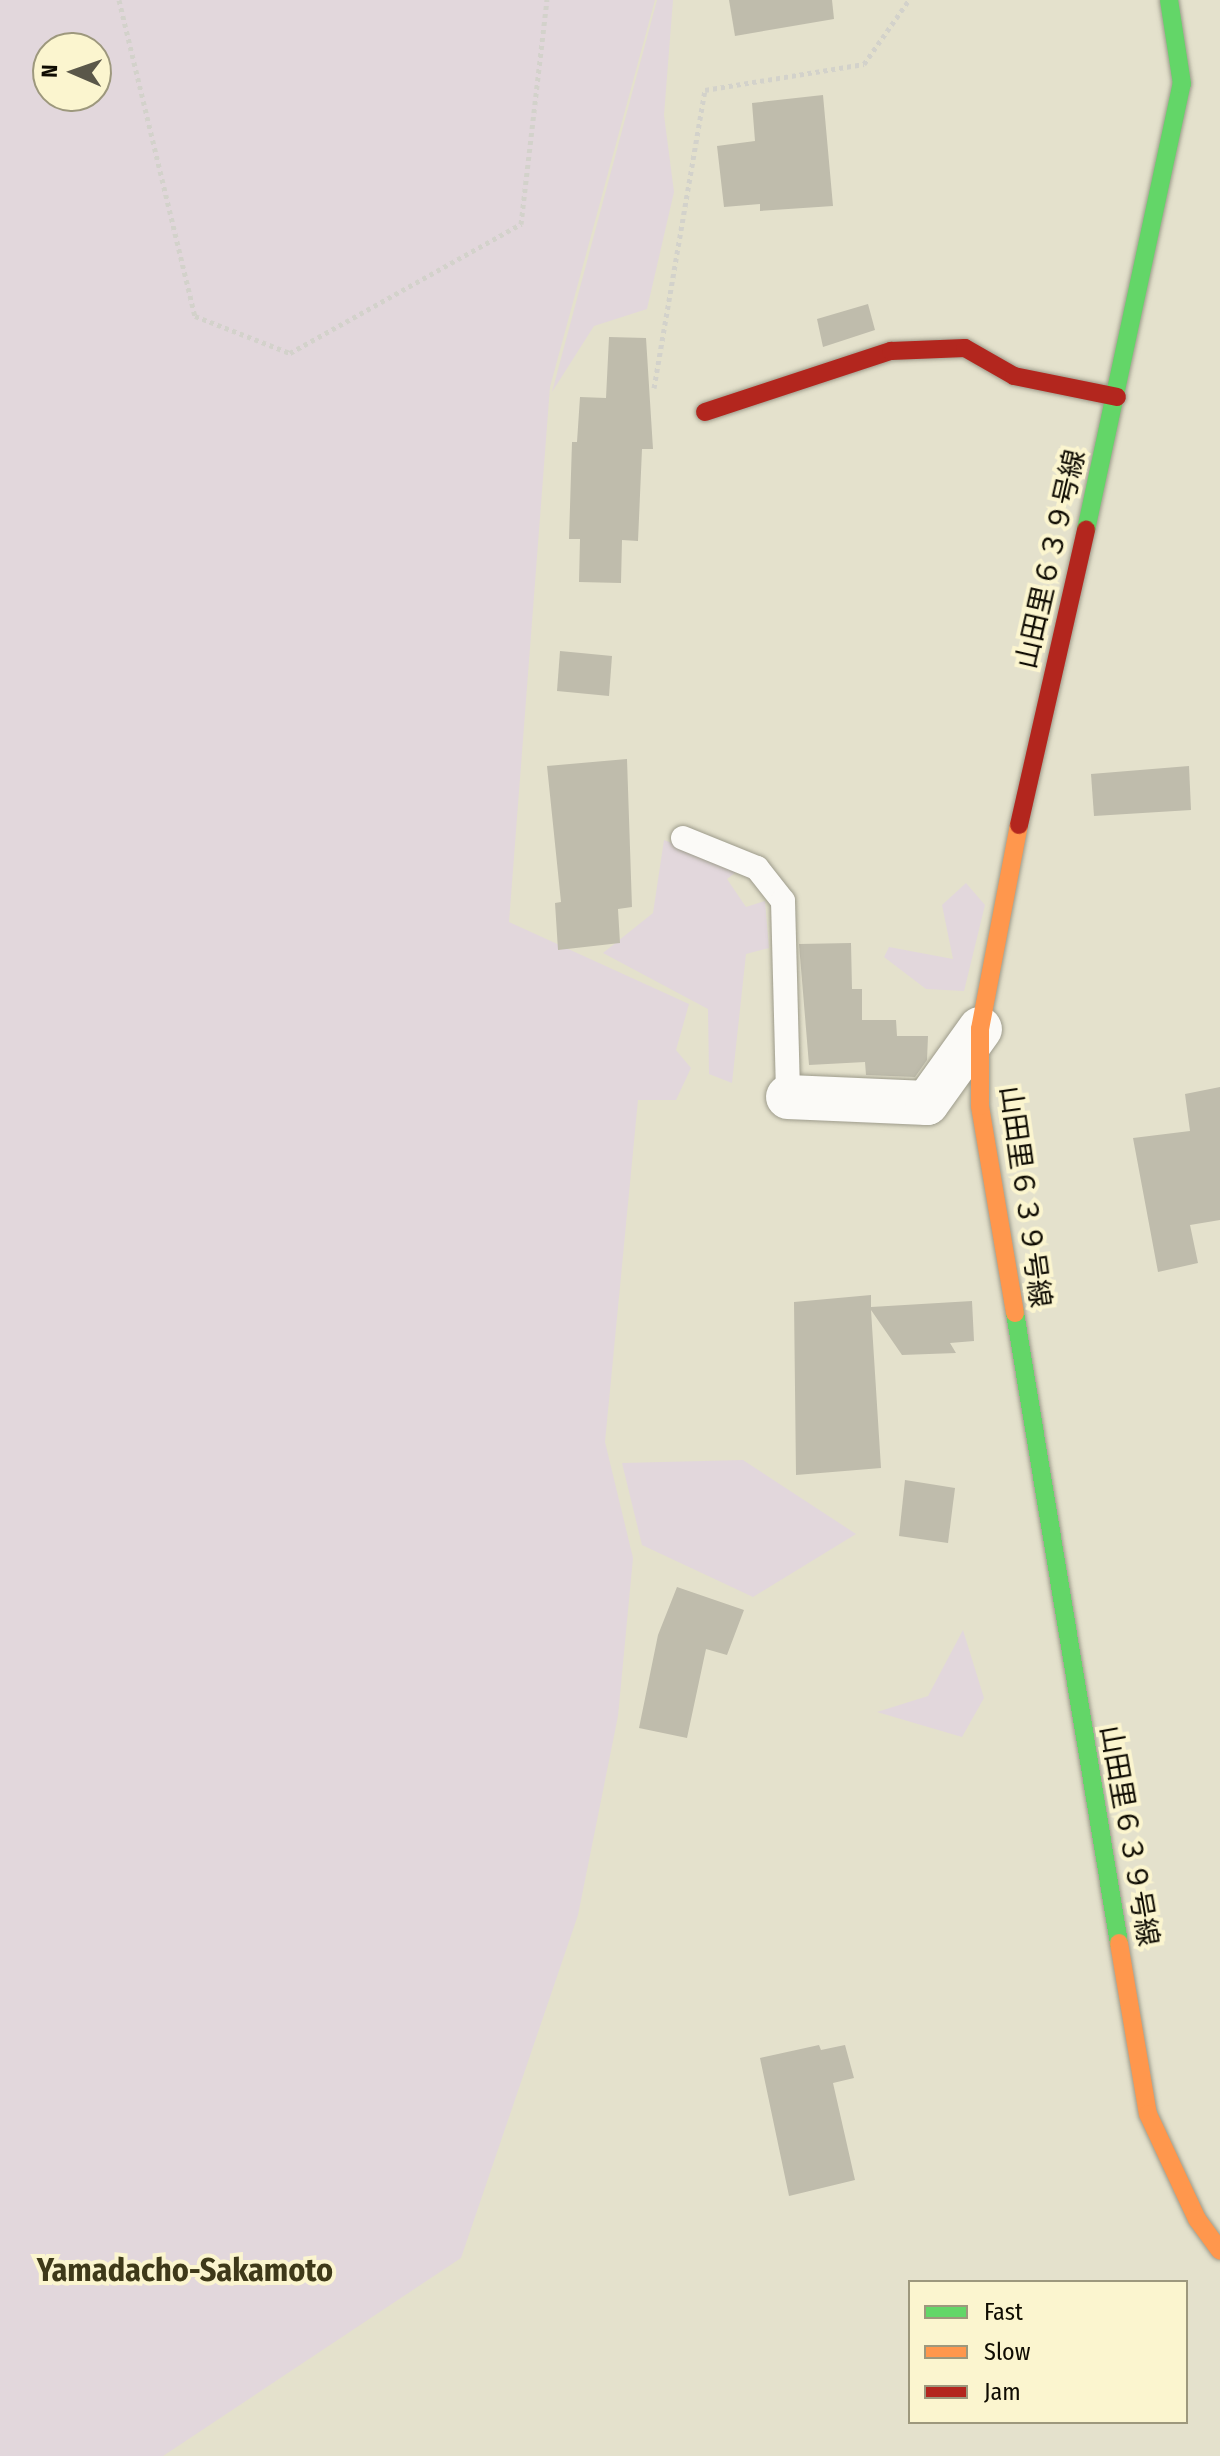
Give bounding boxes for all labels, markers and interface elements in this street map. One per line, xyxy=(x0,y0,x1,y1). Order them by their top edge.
north arrow xyxy=(32,32,112,112)
text: N xyxy=(36,64,63,78)
street label: 山田里６３９号線 xyxy=(1009,446,1093,672)
street label: 山田里６３９号線 xyxy=(993,1084,1057,1310)
street label: 山田里６３９号線 xyxy=(1093,1723,1165,1949)
district label: Yamadacho-Sakamoto xyxy=(37,2251,333,2289)
legend xyxy=(908,2280,1188,2424)
text: Fast xyxy=(984,2298,1023,2326)
text: Slow xyxy=(984,2338,1030,2366)
text: Jam xyxy=(984,2378,1021,2406)

